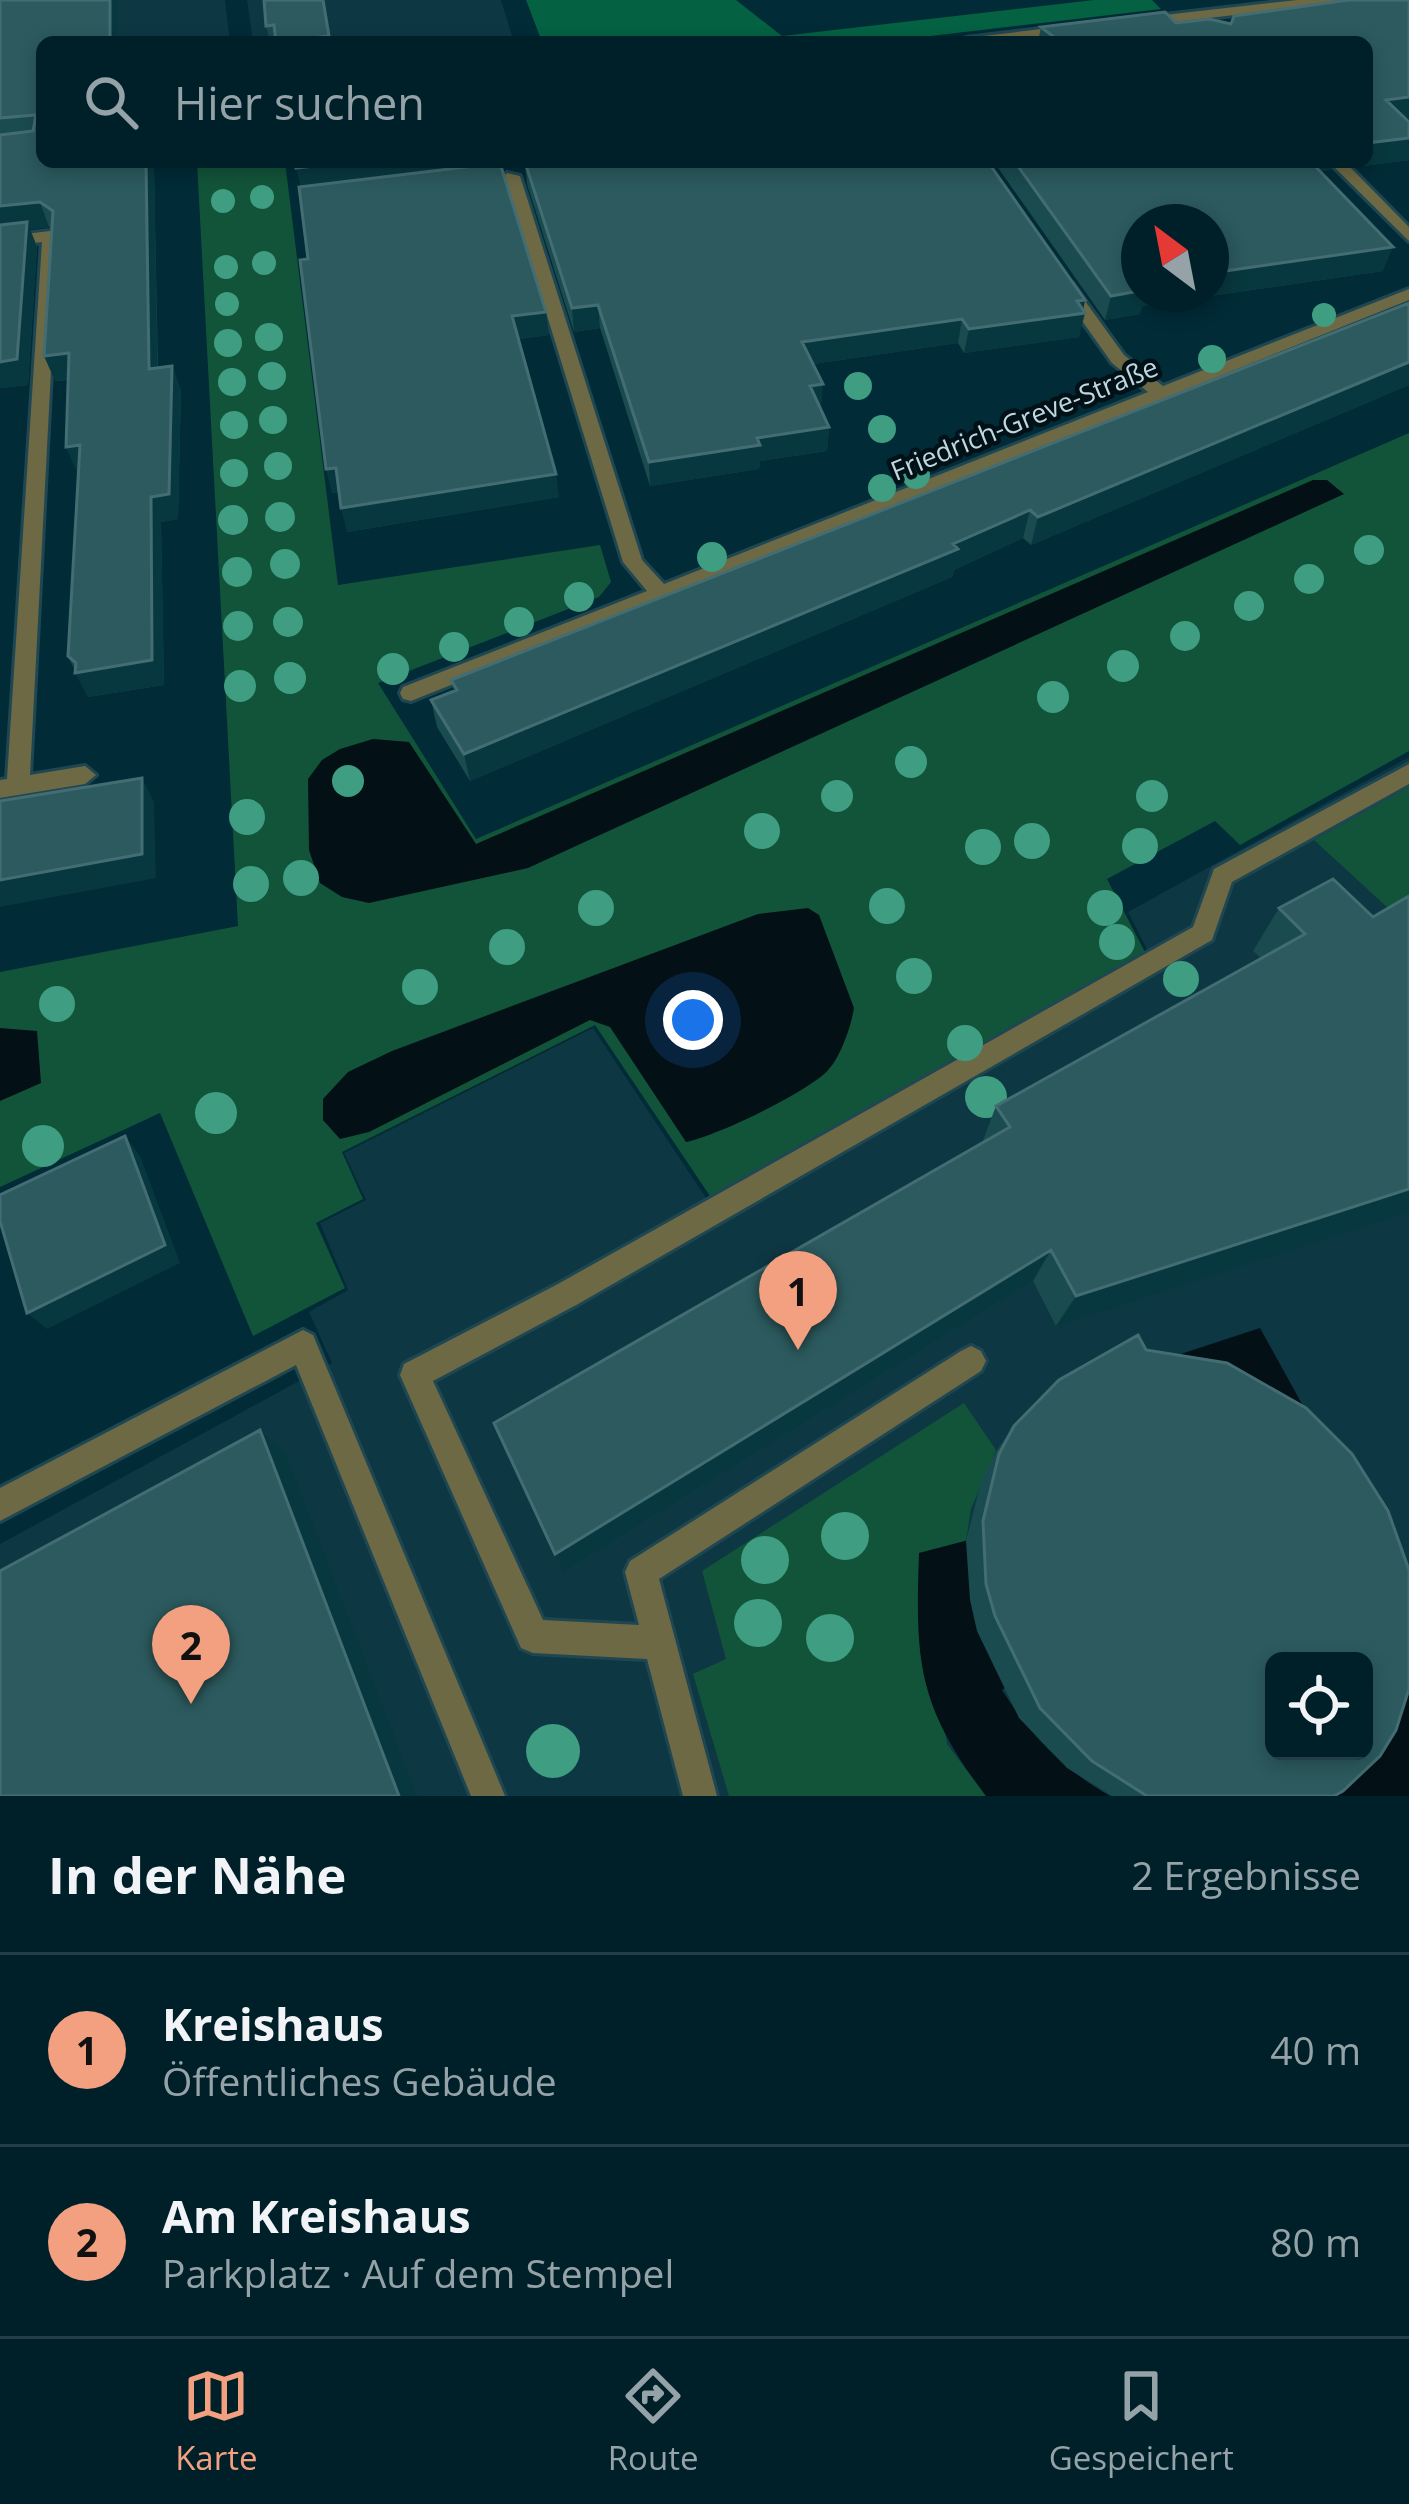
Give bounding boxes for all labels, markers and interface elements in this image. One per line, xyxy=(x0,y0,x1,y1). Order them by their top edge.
search box xyxy=(36,36,1373,168)
icon: search xyxy=(78,69,144,135)
text: Hier suchen xyxy=(174,72,425,133)
north arrow xyxy=(1121,204,1229,312)
street label: Friedrich-Greve-Straße xyxy=(885,347,1163,489)
your location xyxy=(663,990,723,1050)
pin: 1 xyxy=(759,1251,837,1350)
pin: 2 xyxy=(152,1605,230,1704)
map controls xyxy=(1265,1652,1373,1760)
button: locate xyxy=(1265,1652,1373,1760)
text: In der Nähe xyxy=(48,1839,346,1909)
text: 2 Ergebnisse xyxy=(1131,1848,1361,1901)
text: Kreishaus xyxy=(162,1993,384,2054)
text: 1 xyxy=(76,2023,98,2076)
text: 40 m xyxy=(1270,2023,1361,2076)
text: Öffentliches Gebäude xyxy=(162,2054,557,2107)
text: Am Kreishaus xyxy=(162,2185,471,2246)
text: 2 xyxy=(76,2215,98,2268)
text: 80 m xyxy=(1270,2215,1361,2268)
text: Parkplatz · Auf dem Stempel xyxy=(162,2246,674,2299)
tab: Karte xyxy=(175,2363,257,2480)
tab: Route xyxy=(608,2363,698,2480)
tab: Gespeichert xyxy=(1049,2363,1234,2480)

